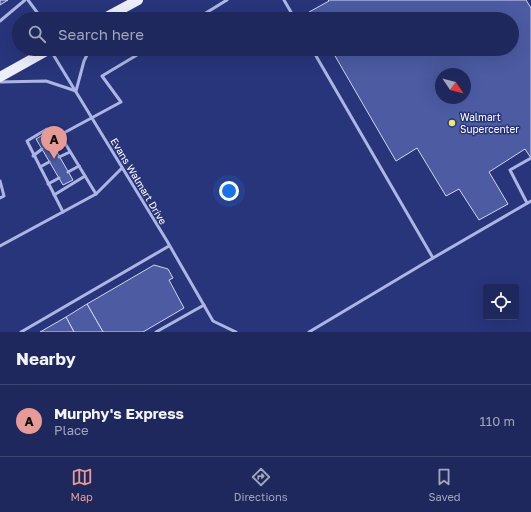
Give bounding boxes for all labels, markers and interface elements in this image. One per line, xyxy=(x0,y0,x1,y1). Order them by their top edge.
search box xyxy=(12,12,519,56)
icon: search xyxy=(26,23,48,45)
text: Search here xyxy=(58,25,144,43)
north arrow xyxy=(435,68,471,104)
place label: Walmart Supercenter xyxy=(460,111,519,135)
marker: Walmart Supercenter xyxy=(447,118,457,128)
pin: A xyxy=(41,126,67,159)
street label: Evans Walmart Drive xyxy=(108,136,170,227)
your location xyxy=(219,181,239,201)
map controls xyxy=(483,284,519,320)
button: locate xyxy=(483,284,519,320)
text: Nearby xyxy=(16,348,76,369)
text: Murphy's Express xyxy=(54,404,184,422)
text: A xyxy=(24,413,34,429)
text: 110 m xyxy=(480,413,515,429)
text: Place xyxy=(54,422,89,438)
tab: Map xyxy=(70,466,93,503)
tab: Directions xyxy=(234,466,288,503)
tab: Saved xyxy=(428,466,461,503)

